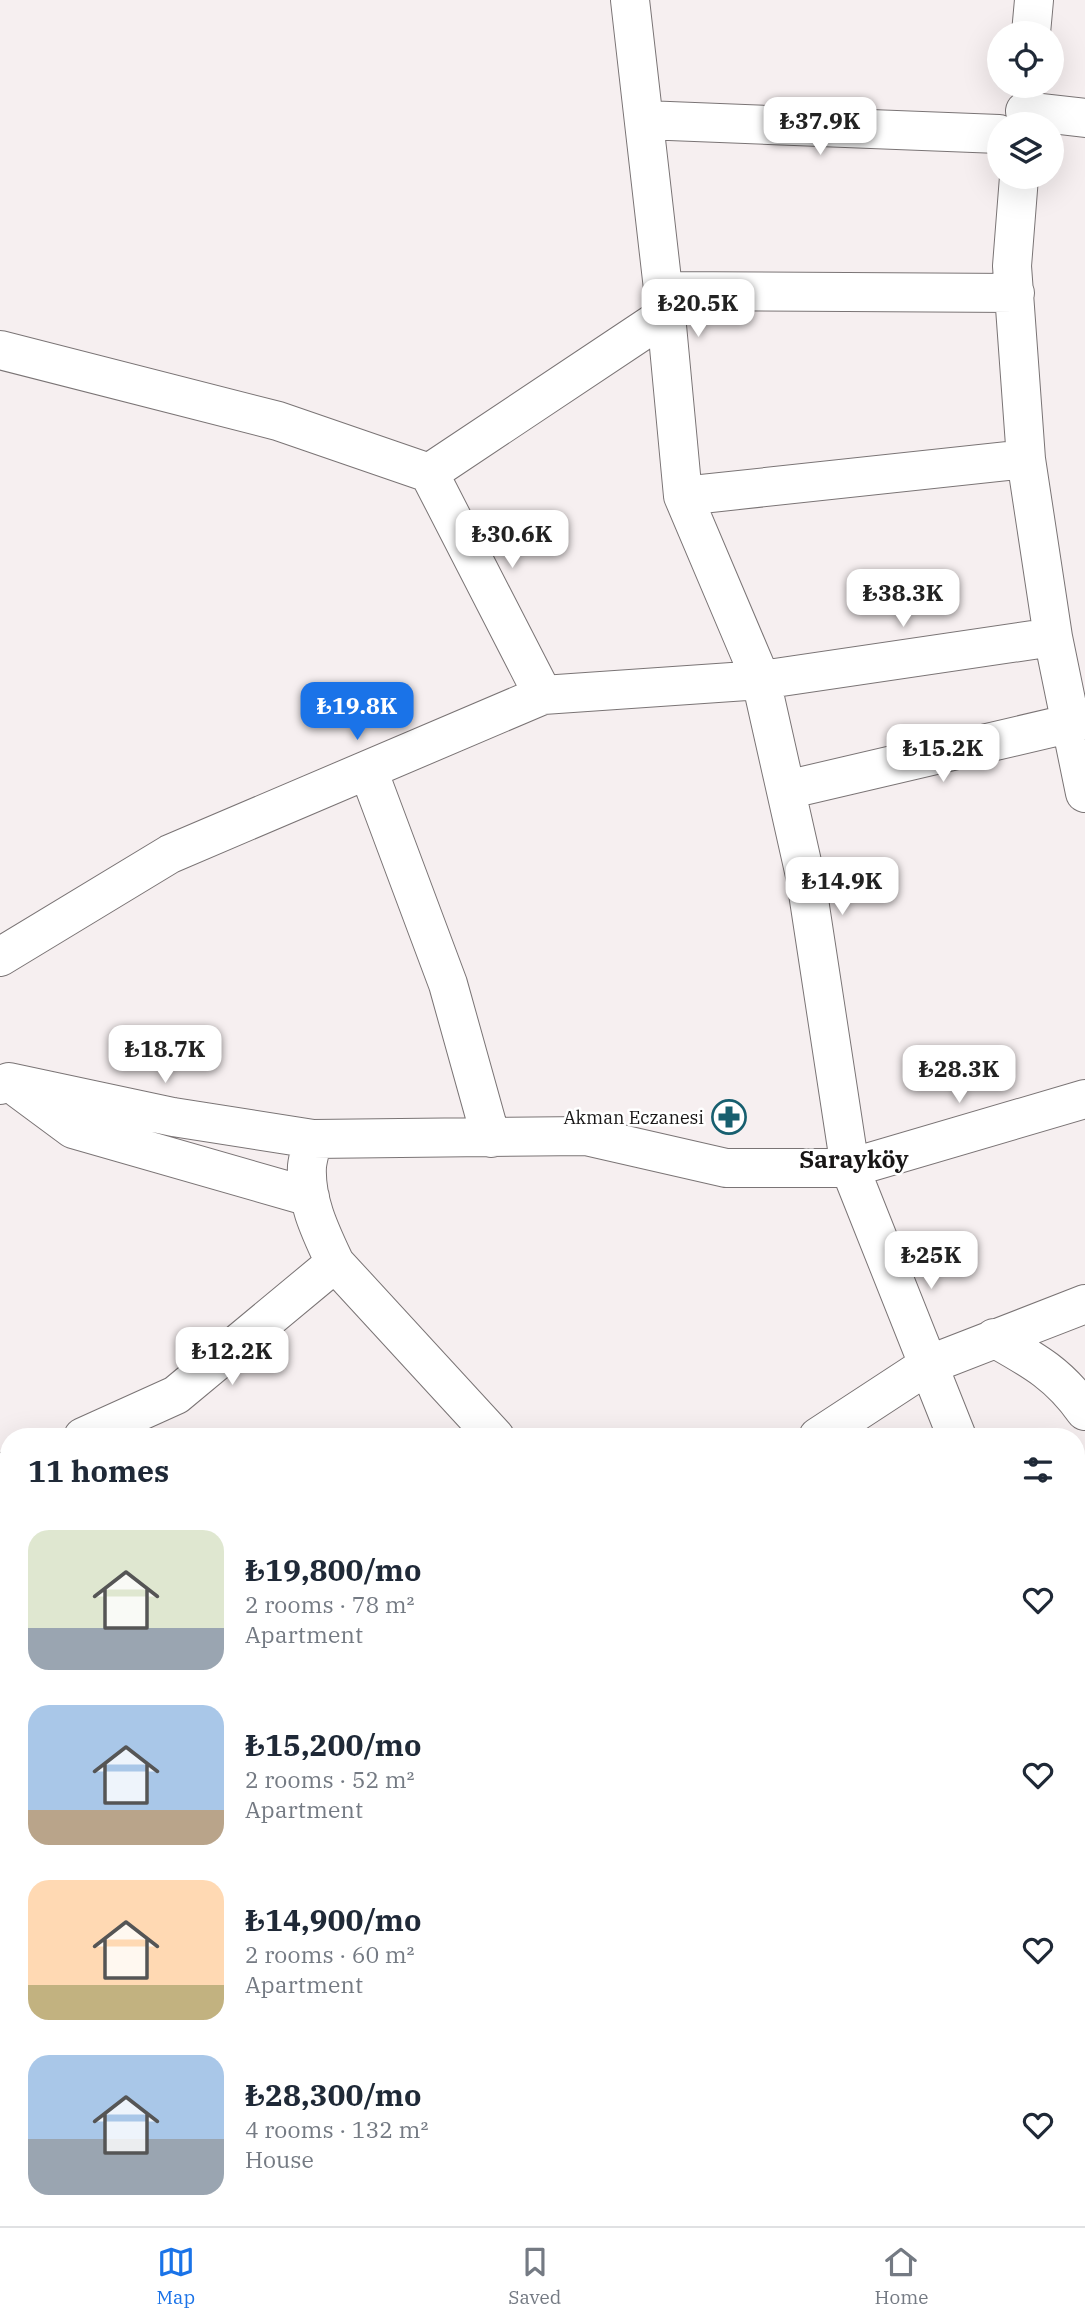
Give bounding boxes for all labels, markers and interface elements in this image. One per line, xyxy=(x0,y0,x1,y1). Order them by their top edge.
map controls xyxy=(987,21,1064,189)
button: locate xyxy=(987,21,1064,98)
pin: ₺37.9K xyxy=(763,97,877,157)
text: ₺37.9K xyxy=(780,105,860,135)
button: layers xyxy=(987,112,1064,189)
pin: ₺20.5K xyxy=(641,280,755,339)
text: ₺20.5K xyxy=(658,287,738,317)
pin: ₺30.6K xyxy=(455,510,569,570)
text: ₺30.6K xyxy=(472,518,552,548)
pin: ₺38.3K xyxy=(846,570,960,629)
text: ₺38.3K xyxy=(863,577,943,607)
pin: ₺19.8K xyxy=(300,682,414,742)
text: ₺19.8K xyxy=(317,690,397,720)
pin: ₺15.2K xyxy=(886,724,1000,784)
text: ₺15.2K xyxy=(903,732,983,762)
pin: ₺14.9K xyxy=(785,858,899,917)
text: ₺14.9K xyxy=(802,865,882,895)
pin: ₺18.7K xyxy=(108,1026,222,1085)
text: ₺18.7K xyxy=(125,1033,205,1063)
pin: ₺28.3K xyxy=(902,1046,1016,1105)
text: ₺28.3K xyxy=(919,1053,999,1083)
pharmacy icon: Akman Eczanesi xyxy=(710,1098,748,1136)
place label: Akman Eczanesi xyxy=(563,1106,704,1129)
district label: Sarayköy xyxy=(799,1143,909,1175)
pin: ₺25K xyxy=(890,1232,972,1291)
text: ₺25K xyxy=(901,1239,961,1269)
pin: ₺12.2K xyxy=(175,1328,289,1387)
text: ₺12.2K xyxy=(192,1335,272,1365)
text: 11 homes xyxy=(28,1451,169,1490)
icon: filters xyxy=(1019,1451,1057,1489)
text: ₺19,800/mo xyxy=(245,1550,421,1589)
icon: home xyxy=(84,1558,168,1642)
icon: heart xyxy=(1019,1581,1057,1619)
text: 2 rooms · 78 m² xyxy=(245,1589,415,1619)
text: Apartment xyxy=(245,1619,363,1649)
text: ₺15,200/mo xyxy=(245,1725,421,1764)
icon: home xyxy=(84,1733,168,1817)
icon: heart xyxy=(1019,1756,1057,1794)
text: 2 rooms · 52 m² xyxy=(245,1764,415,1794)
text: Apartment xyxy=(245,1794,363,1824)
text: ₺14,900/mo xyxy=(245,1900,421,1939)
icon: home xyxy=(84,1908,168,1992)
icon: heart xyxy=(1019,1931,1057,1969)
text: 2 rooms · 60 m² xyxy=(245,1939,415,1969)
text: Apartment xyxy=(245,1969,363,1999)
text: ₺28,300/mo xyxy=(245,2075,421,2114)
icon: home xyxy=(84,2083,168,2167)
icon: heart xyxy=(1019,2106,1057,2144)
text: 4 rooms · 132 m² xyxy=(245,2114,428,2144)
text: House xyxy=(245,2144,314,2174)
tab: Map xyxy=(157,2243,195,2309)
tab: Saved xyxy=(508,2243,561,2309)
tab: Home xyxy=(874,2243,928,2309)

